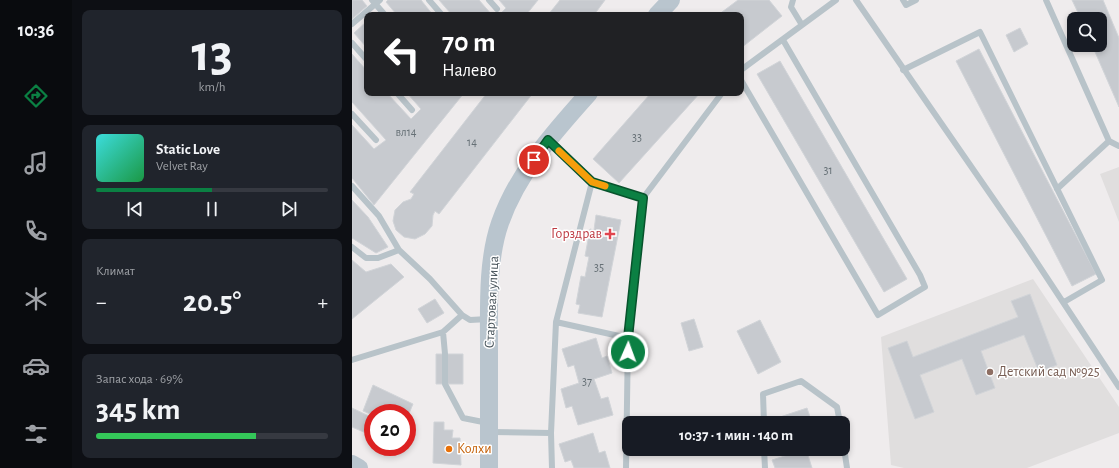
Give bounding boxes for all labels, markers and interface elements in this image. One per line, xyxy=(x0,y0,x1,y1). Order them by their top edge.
map controls xyxy=(1067,12,1107,52)
button: search xyxy=(1067,12,1107,52)
text: 10:36 xyxy=(18,22,54,40)
text: 13 xyxy=(191,28,233,80)
icon: left xyxy=(376,28,428,80)
text: 70 m xyxy=(442,29,496,57)
text: Налево xyxy=(442,62,496,80)
text: km/h xyxy=(199,81,225,94)
icon: directions xyxy=(22,82,50,110)
house number: вл14 xyxy=(395,126,417,138)
house number: 33 xyxy=(632,131,642,143)
house number: 14 xyxy=(467,136,477,148)
text: Static Love xyxy=(156,142,220,157)
pin xyxy=(517,143,551,177)
icon: music xyxy=(22,149,50,177)
icon: arrive xyxy=(523,149,545,171)
text: Velvet Ray xyxy=(156,160,208,173)
house number: 31 xyxy=(823,164,833,176)
icon: previous xyxy=(124,198,146,220)
icon: pause xyxy=(201,198,223,220)
icon: next xyxy=(278,198,300,220)
icon: phone xyxy=(22,217,50,245)
place label: Горздрав xyxy=(551,227,602,241)
marker: Горздрав xyxy=(605,229,615,239)
street label: Стартовая улица xyxy=(483,255,501,349)
house number: 35 xyxy=(594,261,604,273)
text: Климат xyxy=(96,265,135,278)
icon: climate xyxy=(22,285,50,313)
text: 20.5° xyxy=(183,287,241,317)
text: − xyxy=(96,291,107,313)
text: + xyxy=(317,291,328,313)
position arrow xyxy=(607,331,649,373)
icon: car xyxy=(22,352,50,380)
place label: Детский сад №925 xyxy=(998,365,1100,379)
marker: Детский сад №925 xyxy=(985,367,995,377)
text: Запас хода · 69% xyxy=(96,373,183,386)
house number: 37 xyxy=(582,375,592,387)
text: 345 km xyxy=(96,395,181,425)
speed limit sign: 20 xyxy=(364,404,416,456)
icon: filters xyxy=(22,420,50,448)
text: 10:37 · 1 мин · 140 m xyxy=(679,428,793,443)
place label: Колхи xyxy=(457,442,492,456)
marker: Колхи xyxy=(444,444,454,454)

